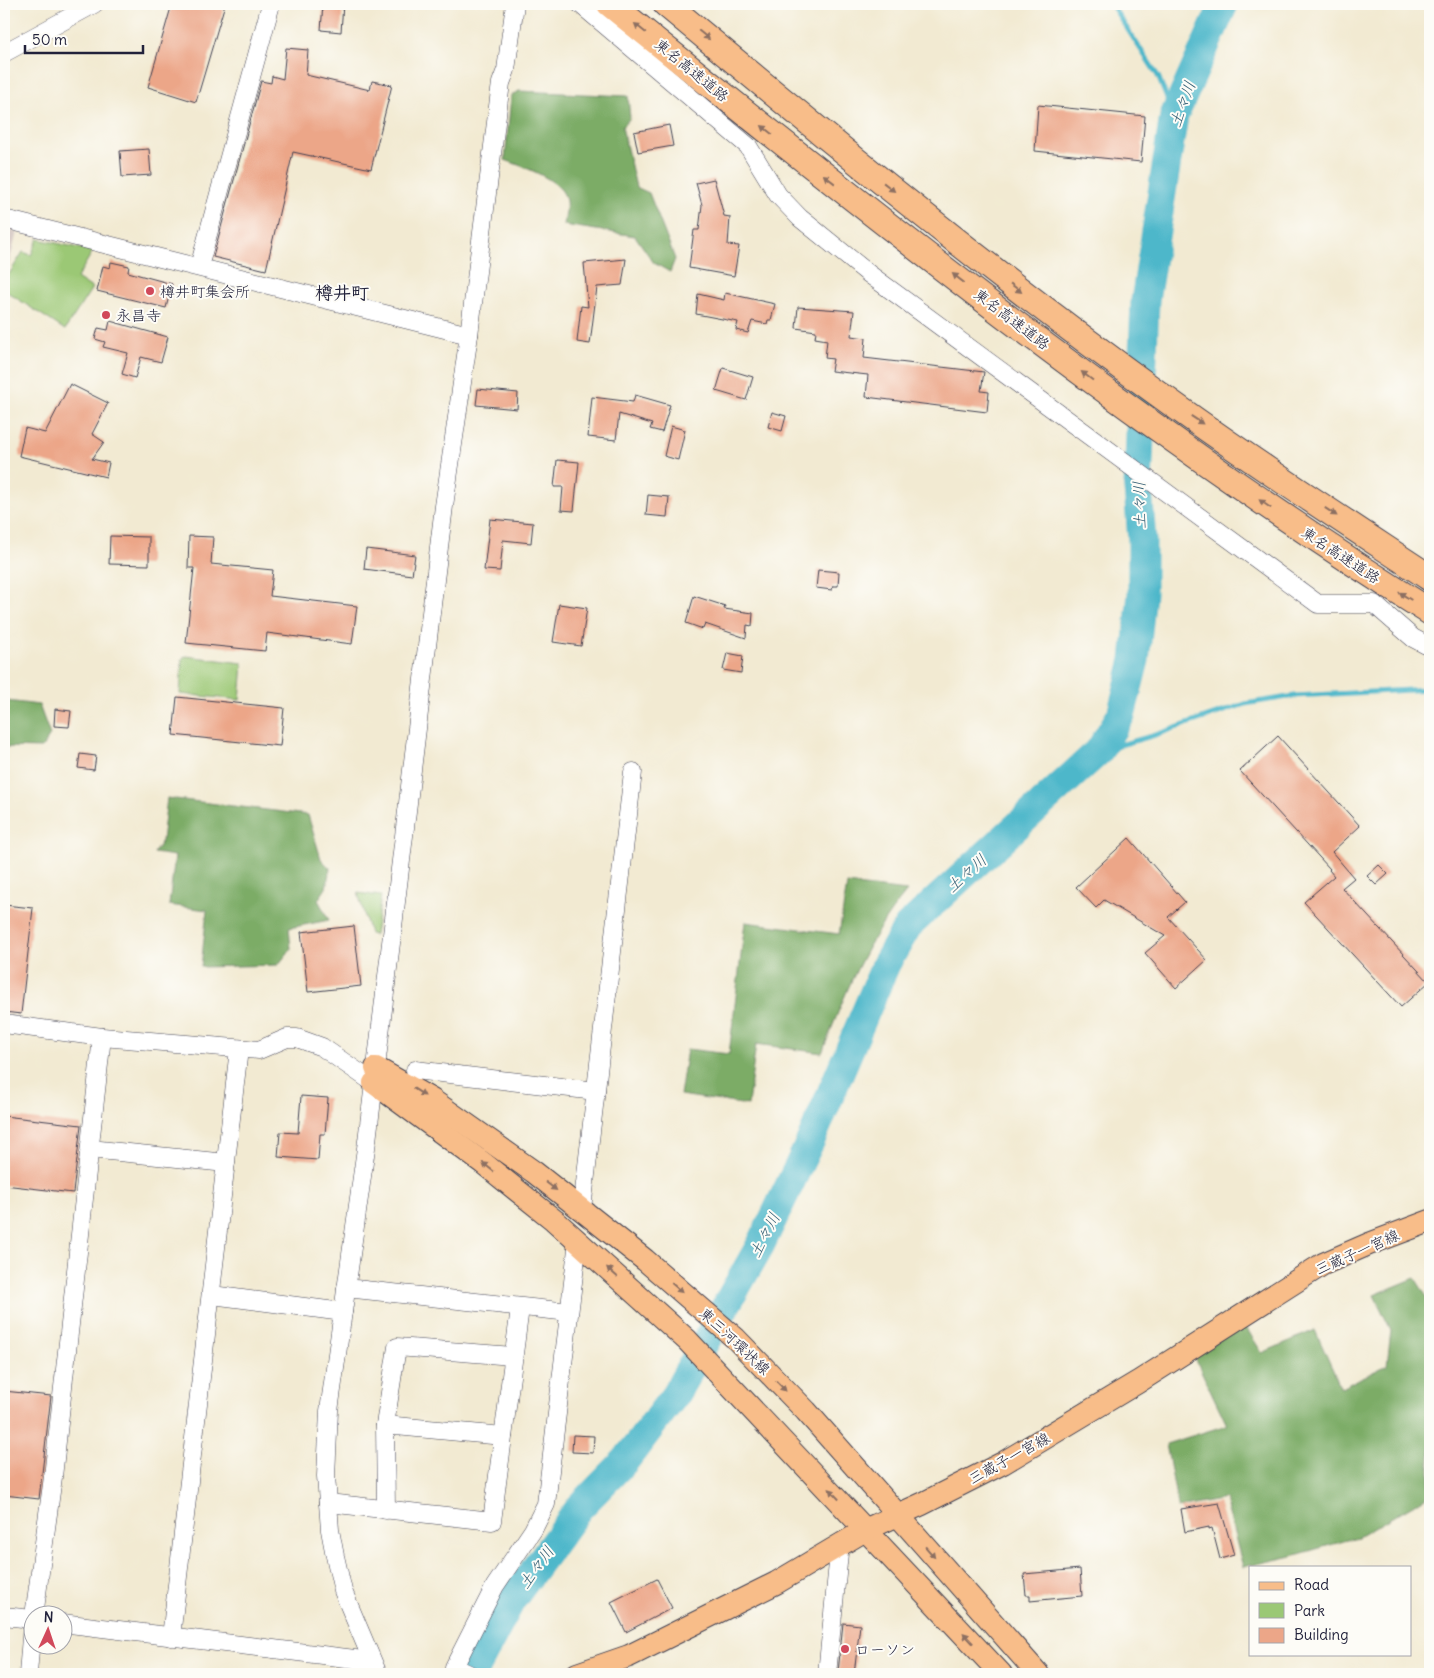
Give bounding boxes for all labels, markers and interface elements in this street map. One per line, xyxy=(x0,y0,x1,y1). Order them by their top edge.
scale bar xyxy=(25,22,142,54)
one-way arrow xyxy=(634,23,647,34)
one-way arrow xyxy=(697,29,709,41)
text: 50 m xyxy=(32,30,67,49)
street label: 東名高速道路 xyxy=(651,34,733,106)
water label: 土々川 xyxy=(1164,78,1200,130)
one-way arrow xyxy=(761,125,774,136)
one-way arrow xyxy=(823,174,836,185)
one-way arrow xyxy=(882,182,895,193)
one-way arrow xyxy=(951,273,964,284)
district label: 樽井町 xyxy=(315,281,369,304)
place label: 樽井町集会所 xyxy=(160,282,250,301)
one-way arrow xyxy=(1009,283,1023,293)
street label: 東名高速道路 xyxy=(970,284,1054,354)
marker: 樽井町集会所 xyxy=(144,285,156,297)
place label: 永昌寺 xyxy=(116,306,161,325)
marker: 永昌寺 xyxy=(100,309,112,321)
one-way arrow xyxy=(1081,371,1094,382)
one-way arrow xyxy=(1190,415,1204,425)
water label: 土々川 xyxy=(1129,481,1149,529)
one-way arrow xyxy=(1259,499,1272,509)
one-way arrow xyxy=(1324,507,1338,517)
street label: 東名高速道路 xyxy=(1298,523,1384,587)
one-way arrow xyxy=(1398,591,1411,600)
water label: 土々川 xyxy=(941,850,991,896)
one-way arrow xyxy=(412,1087,426,1096)
one-way arrow xyxy=(482,1161,495,1172)
one-way arrow xyxy=(544,1180,557,1191)
water label: 土々川 xyxy=(744,1209,784,1261)
street label: 三蔵子一宮線 xyxy=(1312,1225,1402,1279)
one-way arrow xyxy=(606,1266,618,1278)
one-way arrow xyxy=(671,1282,683,1294)
street label: 東三河環状線 xyxy=(696,1303,774,1379)
one-way arrow xyxy=(775,1379,787,1391)
street label: 三蔵子一宮線 xyxy=(965,1428,1053,1488)
one-way arrow xyxy=(828,1488,840,1500)
water label: 土々川 xyxy=(514,1542,558,1592)
one-way arrow xyxy=(925,1545,936,1558)
legend xyxy=(1249,1566,1412,1656)
text: Road xyxy=(1294,1575,1329,1594)
text: Park xyxy=(1294,1601,1325,1620)
north arrow xyxy=(22,1606,72,1656)
text: N xyxy=(43,1608,54,1626)
text: Building xyxy=(1294,1625,1349,1644)
one-way arrow xyxy=(962,1633,974,1645)
place label: ローソン xyxy=(855,1640,915,1659)
marker: ローソン xyxy=(839,1643,851,1655)

